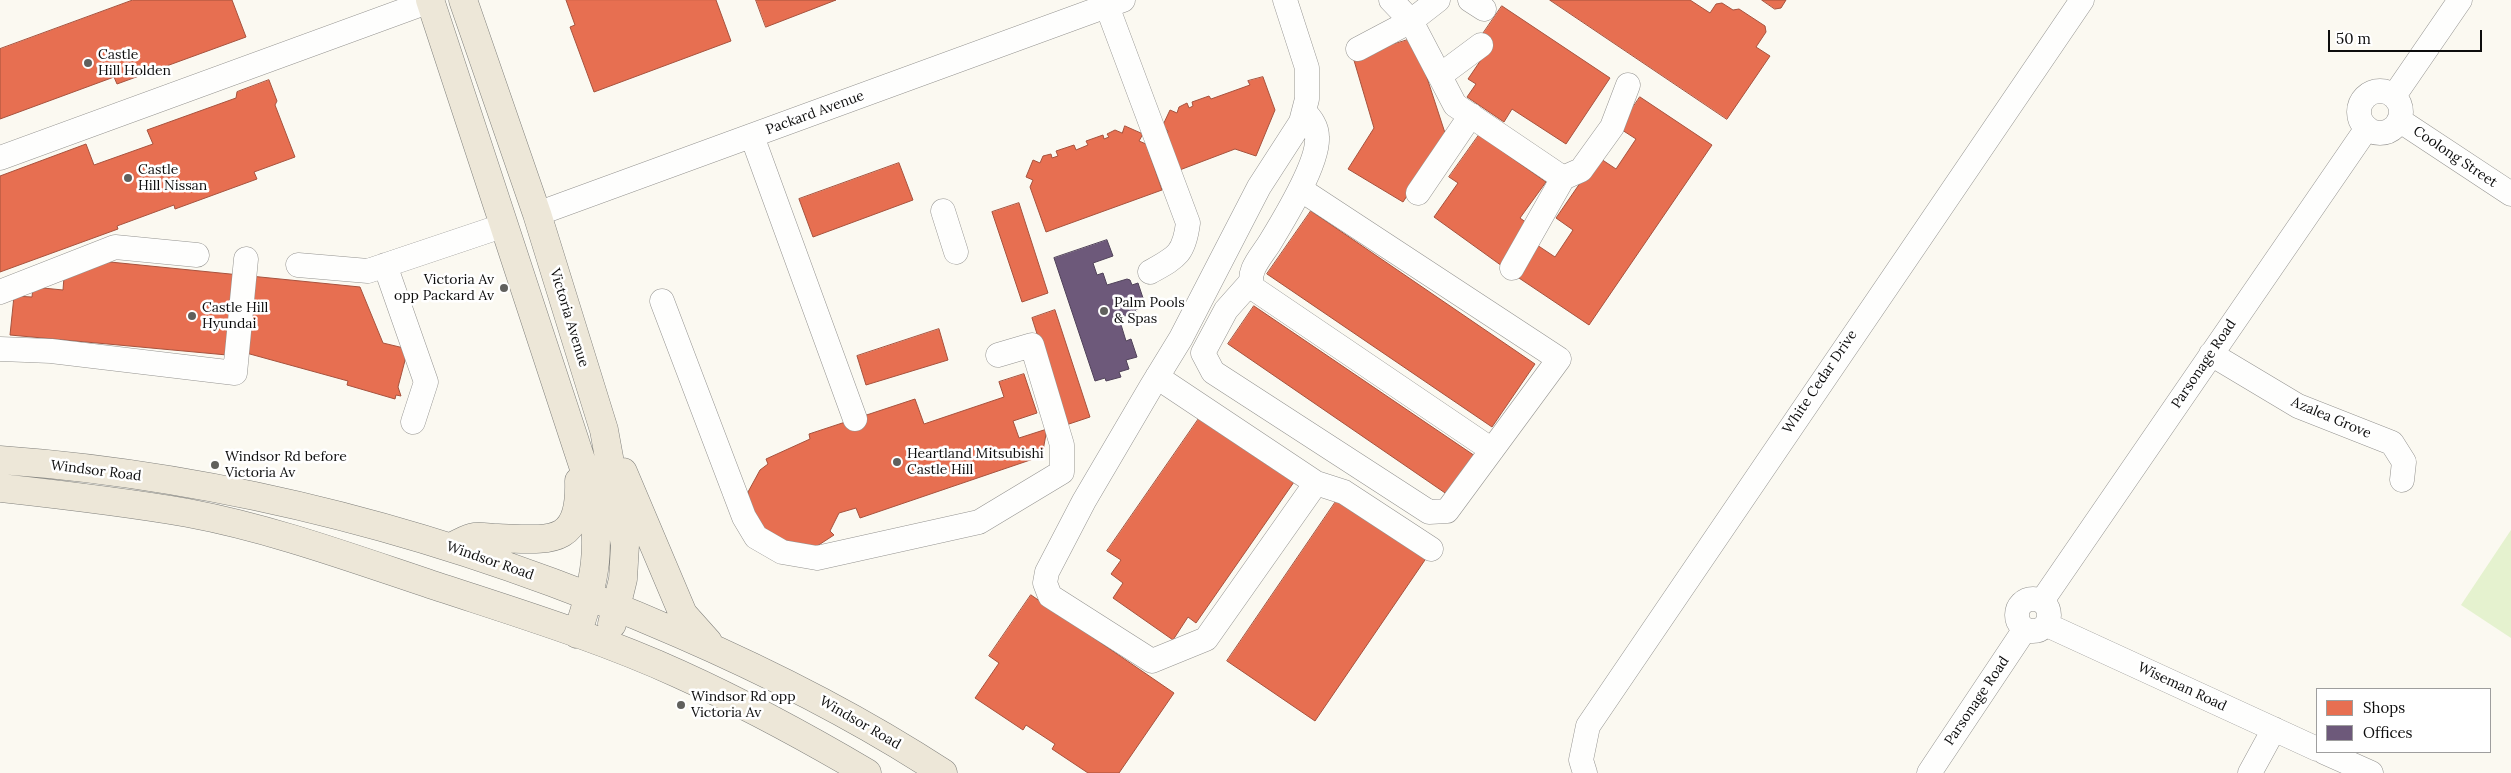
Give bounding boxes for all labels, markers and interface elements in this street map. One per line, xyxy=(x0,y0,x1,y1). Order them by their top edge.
scale bar xyxy=(2331,20,2485,52)
text: 50 m xyxy=(2336,29,2371,48)
place label: Castle Hill Holden xyxy=(98,47,171,80)
marker: Castle Hill Holden xyxy=(82,57,94,69)
street label: Packard Avenue xyxy=(764,87,866,139)
street label: Coolong Street xyxy=(2410,123,2500,191)
place label: Castle Hill Nissan xyxy=(138,162,207,194)
marker: Castle Hill Nissan xyxy=(122,172,134,184)
street label: Victoria Avenue xyxy=(546,267,592,369)
place label: Victoria Av opp Packard Av xyxy=(394,272,494,304)
marker: Victoria Av opp Packard Av xyxy=(498,282,510,294)
place label: Palm Pools & Spas xyxy=(1114,295,1185,328)
place label: Castle Hill Hyundai xyxy=(202,300,268,332)
marker: Palm Pools & Spas xyxy=(1098,305,1110,317)
marker: Castle Hill Hyundai xyxy=(186,310,198,322)
street label: Parsonage Road xyxy=(2168,316,2240,412)
street label: White Cedar Drive xyxy=(1779,327,1861,437)
street label: Azalea Grove xyxy=(2289,394,2373,442)
place label: Heartland Mitsubishi Castle Hill xyxy=(907,446,1044,478)
place label: Windsor Rd before Victoria Av xyxy=(225,449,347,482)
marker: Heartland Mitsubishi Castle Hill xyxy=(891,456,903,468)
street label: Windsor Road xyxy=(50,457,142,485)
marker: Windsor Rd before Victoria Av xyxy=(209,459,221,471)
street label: Windsor Road xyxy=(444,538,536,584)
street label: Parsonage Road xyxy=(1941,653,2013,749)
street label: Wiseman Road xyxy=(2135,659,2229,715)
legend xyxy=(2316,688,2491,753)
place label: Windsor Rd opp Victoria Av xyxy=(691,689,796,722)
street label: Windsor Road xyxy=(816,693,904,753)
text: Shops xyxy=(2363,698,2405,717)
marker: Windsor Rd opp Victoria Av xyxy=(675,699,687,711)
text: Offices xyxy=(2363,723,2412,742)

